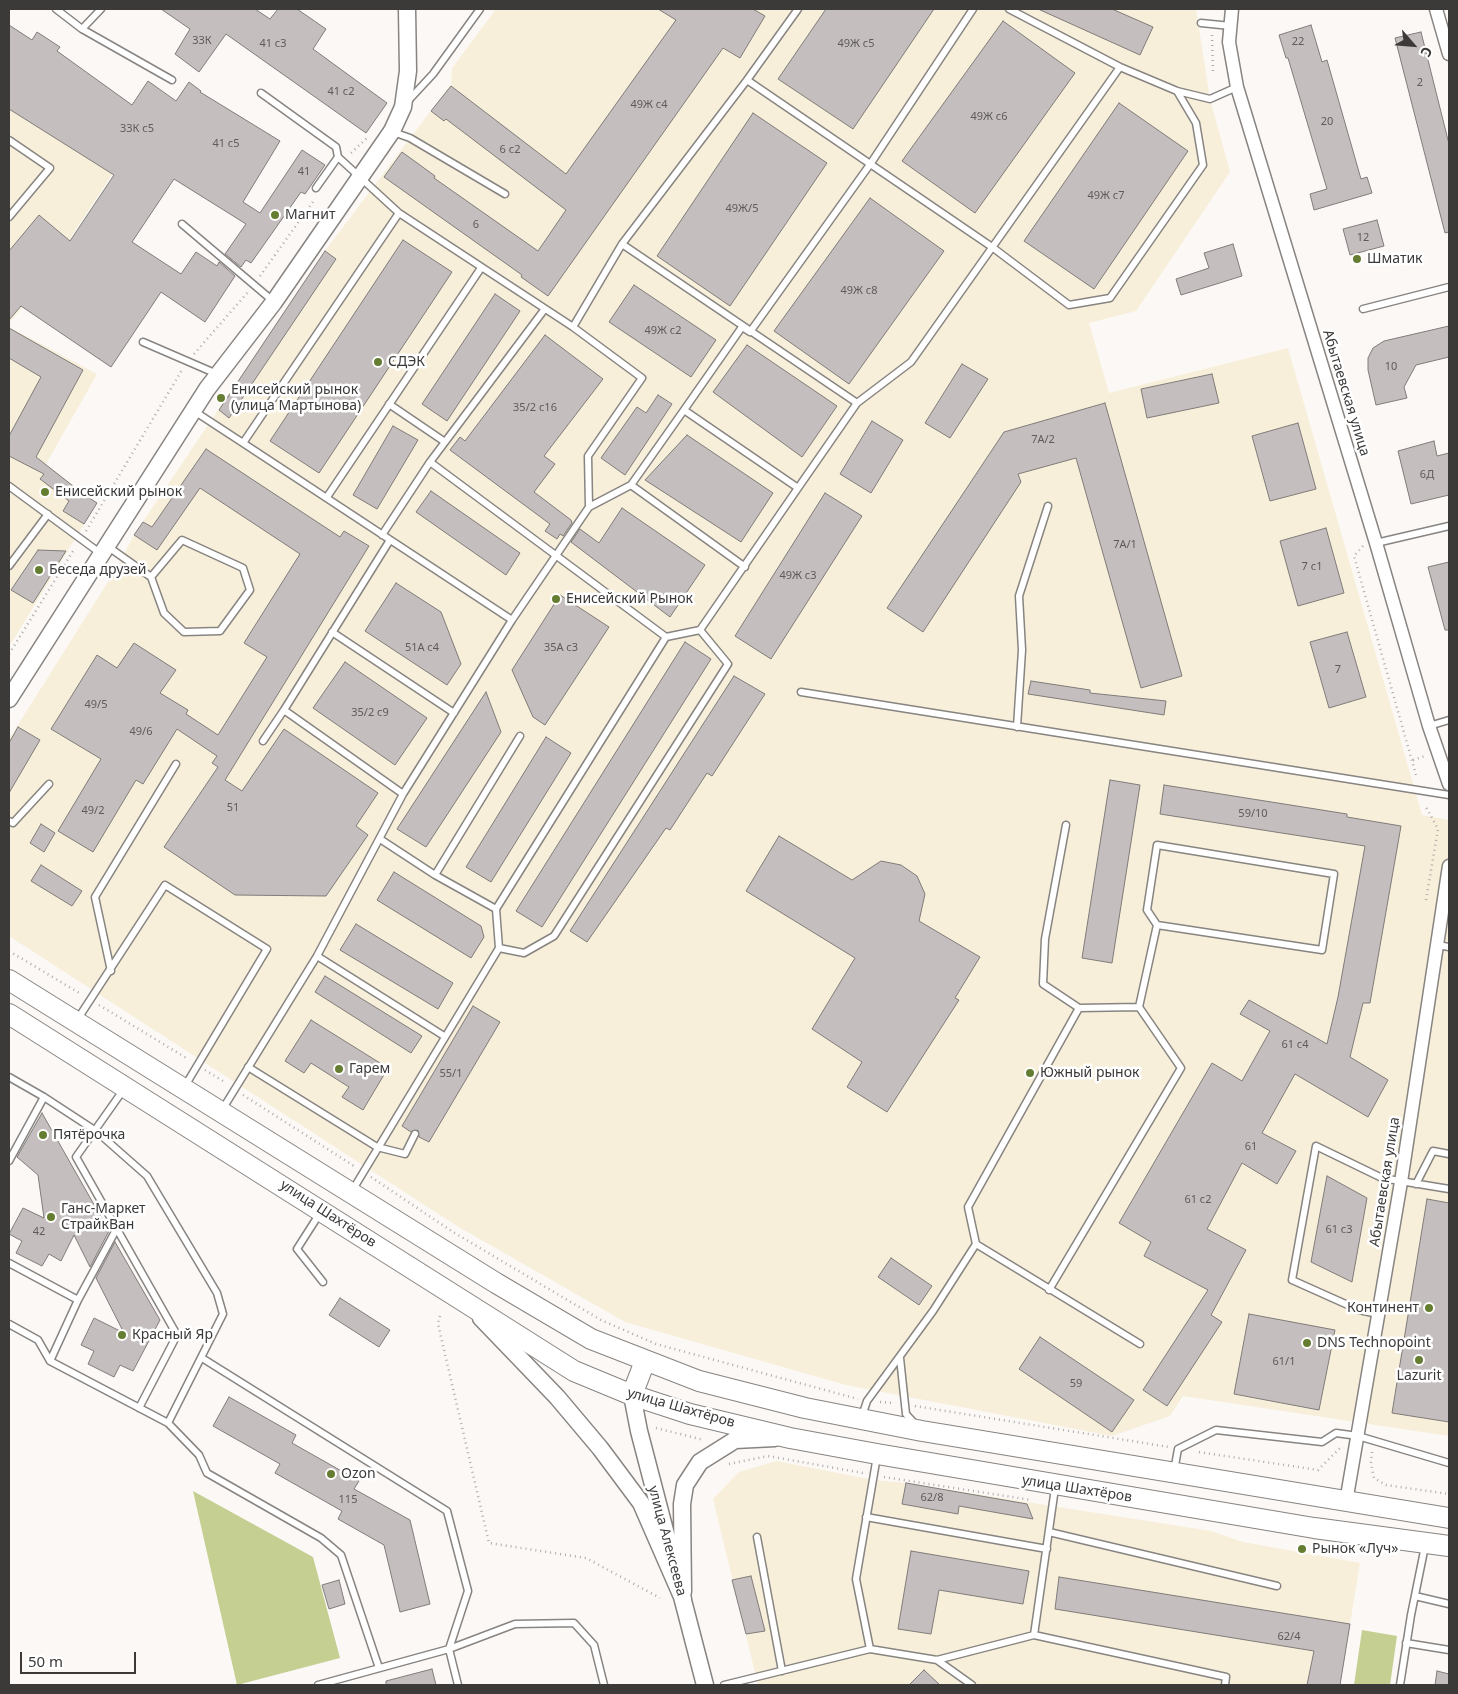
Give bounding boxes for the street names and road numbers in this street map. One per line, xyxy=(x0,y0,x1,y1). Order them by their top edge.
street label: Абытаевская улица xyxy=(1319,328,1373,458)
street label: Абытаевская улица xyxy=(1366,1116,1404,1248)
street label: улица Шахтёров xyxy=(277,1177,379,1251)
street label: улица Шахтёров xyxy=(625,1385,737,1431)
street label: улица Шахтёров xyxy=(1021,1472,1133,1506)
street label: улица Алексеева xyxy=(644,1484,690,1598)

